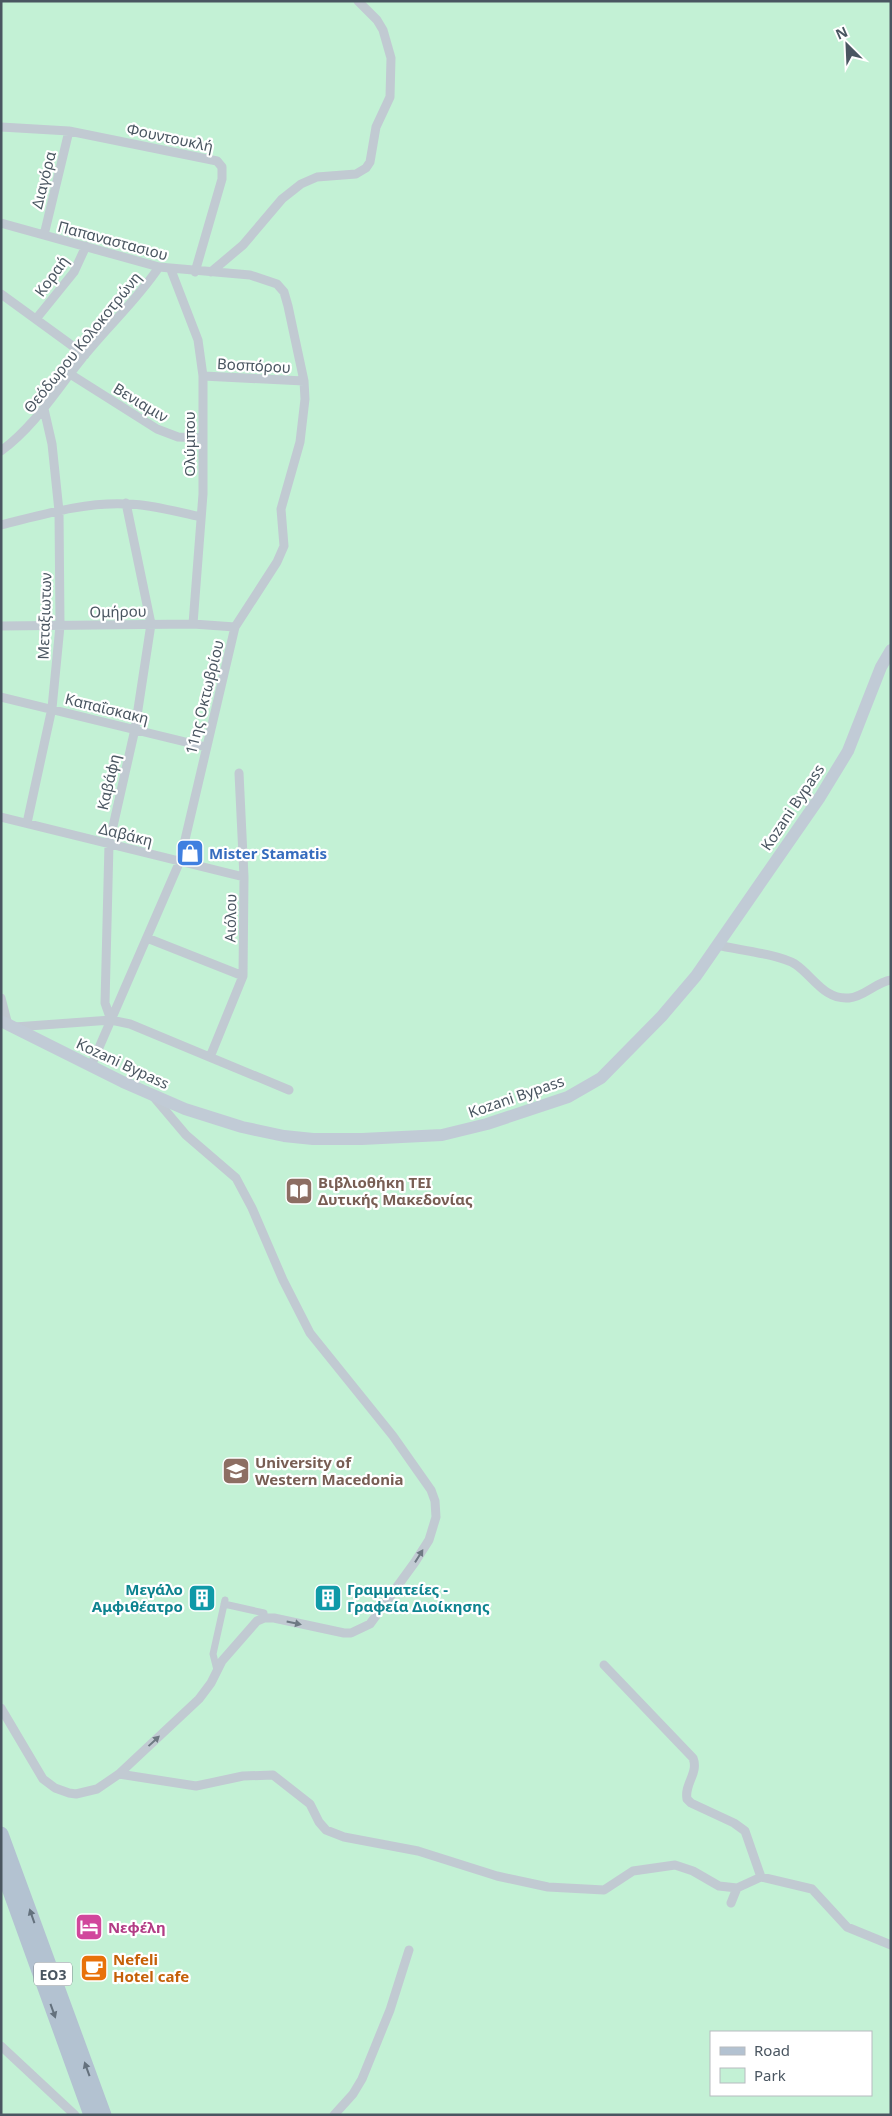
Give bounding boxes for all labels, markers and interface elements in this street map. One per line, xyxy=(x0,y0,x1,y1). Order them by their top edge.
north arrow xyxy=(822,20,872,70)
text: N xyxy=(832,22,851,44)
street label: Φουντουκλή xyxy=(125,118,215,156)
street label: Διαγόρα xyxy=(26,149,60,211)
street label: Παπαναστασιου xyxy=(56,216,170,264)
street label: Κοραή xyxy=(29,252,73,300)
street label: Θεόδωρου Κολοκοτρώνη xyxy=(19,267,145,417)
street label: Βοσπόρου xyxy=(217,353,291,377)
street label: Βενιαμιν xyxy=(110,378,172,426)
street label: Ολύμπου xyxy=(179,411,199,477)
street label: Μεταξιωτων xyxy=(32,572,56,660)
street label: Ομήρου xyxy=(89,601,147,621)
street label: 11ης Οκτωβρίου xyxy=(180,638,228,756)
street label: Καπαΐσκακη xyxy=(63,688,151,728)
street label: Καβάφη xyxy=(92,752,124,812)
street label: Kozani Bypass xyxy=(756,760,828,854)
street label: Δαβάκη xyxy=(97,818,155,850)
shop icon: Mister Stamatis xyxy=(175,838,205,868)
place label: Mister Stamatis xyxy=(209,843,327,863)
street label: Αιόλου xyxy=(220,893,240,943)
street label: Kozani Bypass xyxy=(73,1033,173,1093)
street label: Kozani Bypass xyxy=(465,1070,567,1122)
place label: Βιβλιοθήκη ΤΕΙ Δυτικής Μακεδονίας xyxy=(318,1172,473,1209)
library icon: Βιβλιοθήκη ΤΕΙ Δυτικής Μακεδονίας xyxy=(284,1176,314,1206)
place label: University of Western Macedonia xyxy=(255,1452,403,1489)
school or university icon: University of Western Macedonia xyxy=(221,1456,251,1486)
one-way arrow xyxy=(414,1549,423,1563)
place label: Μεγάλο Αμφιθέατρο xyxy=(92,1579,183,1616)
place label: Γραμματείες - Γραφεία Διοίκησης xyxy=(347,1579,490,1616)
building icon: Μεγάλο Αμφιθέατρο xyxy=(187,1583,217,1613)
building icon: Γραμματείες - Γραφεία Διοίκησης xyxy=(313,1583,343,1613)
one-way arrow xyxy=(287,1619,303,1627)
one-way arrow xyxy=(148,1735,160,1747)
one-way arrow xyxy=(28,1908,36,1923)
hotel icon: Νεφέλη xyxy=(74,1912,104,1942)
place label: Νεφέλη xyxy=(108,1917,166,1937)
place label: Nefeli Hotel cafe xyxy=(113,1949,189,1986)
cafe icon: Nefeli Hotel cafe xyxy=(79,1953,109,1983)
road number: ΕΟ3 xyxy=(34,1962,72,1986)
one-way arrow xyxy=(49,2004,57,2019)
legend xyxy=(710,2031,872,2096)
text: Road xyxy=(754,2040,790,2060)
one-way arrow xyxy=(83,2061,91,2076)
text: Park xyxy=(754,2065,786,2085)

